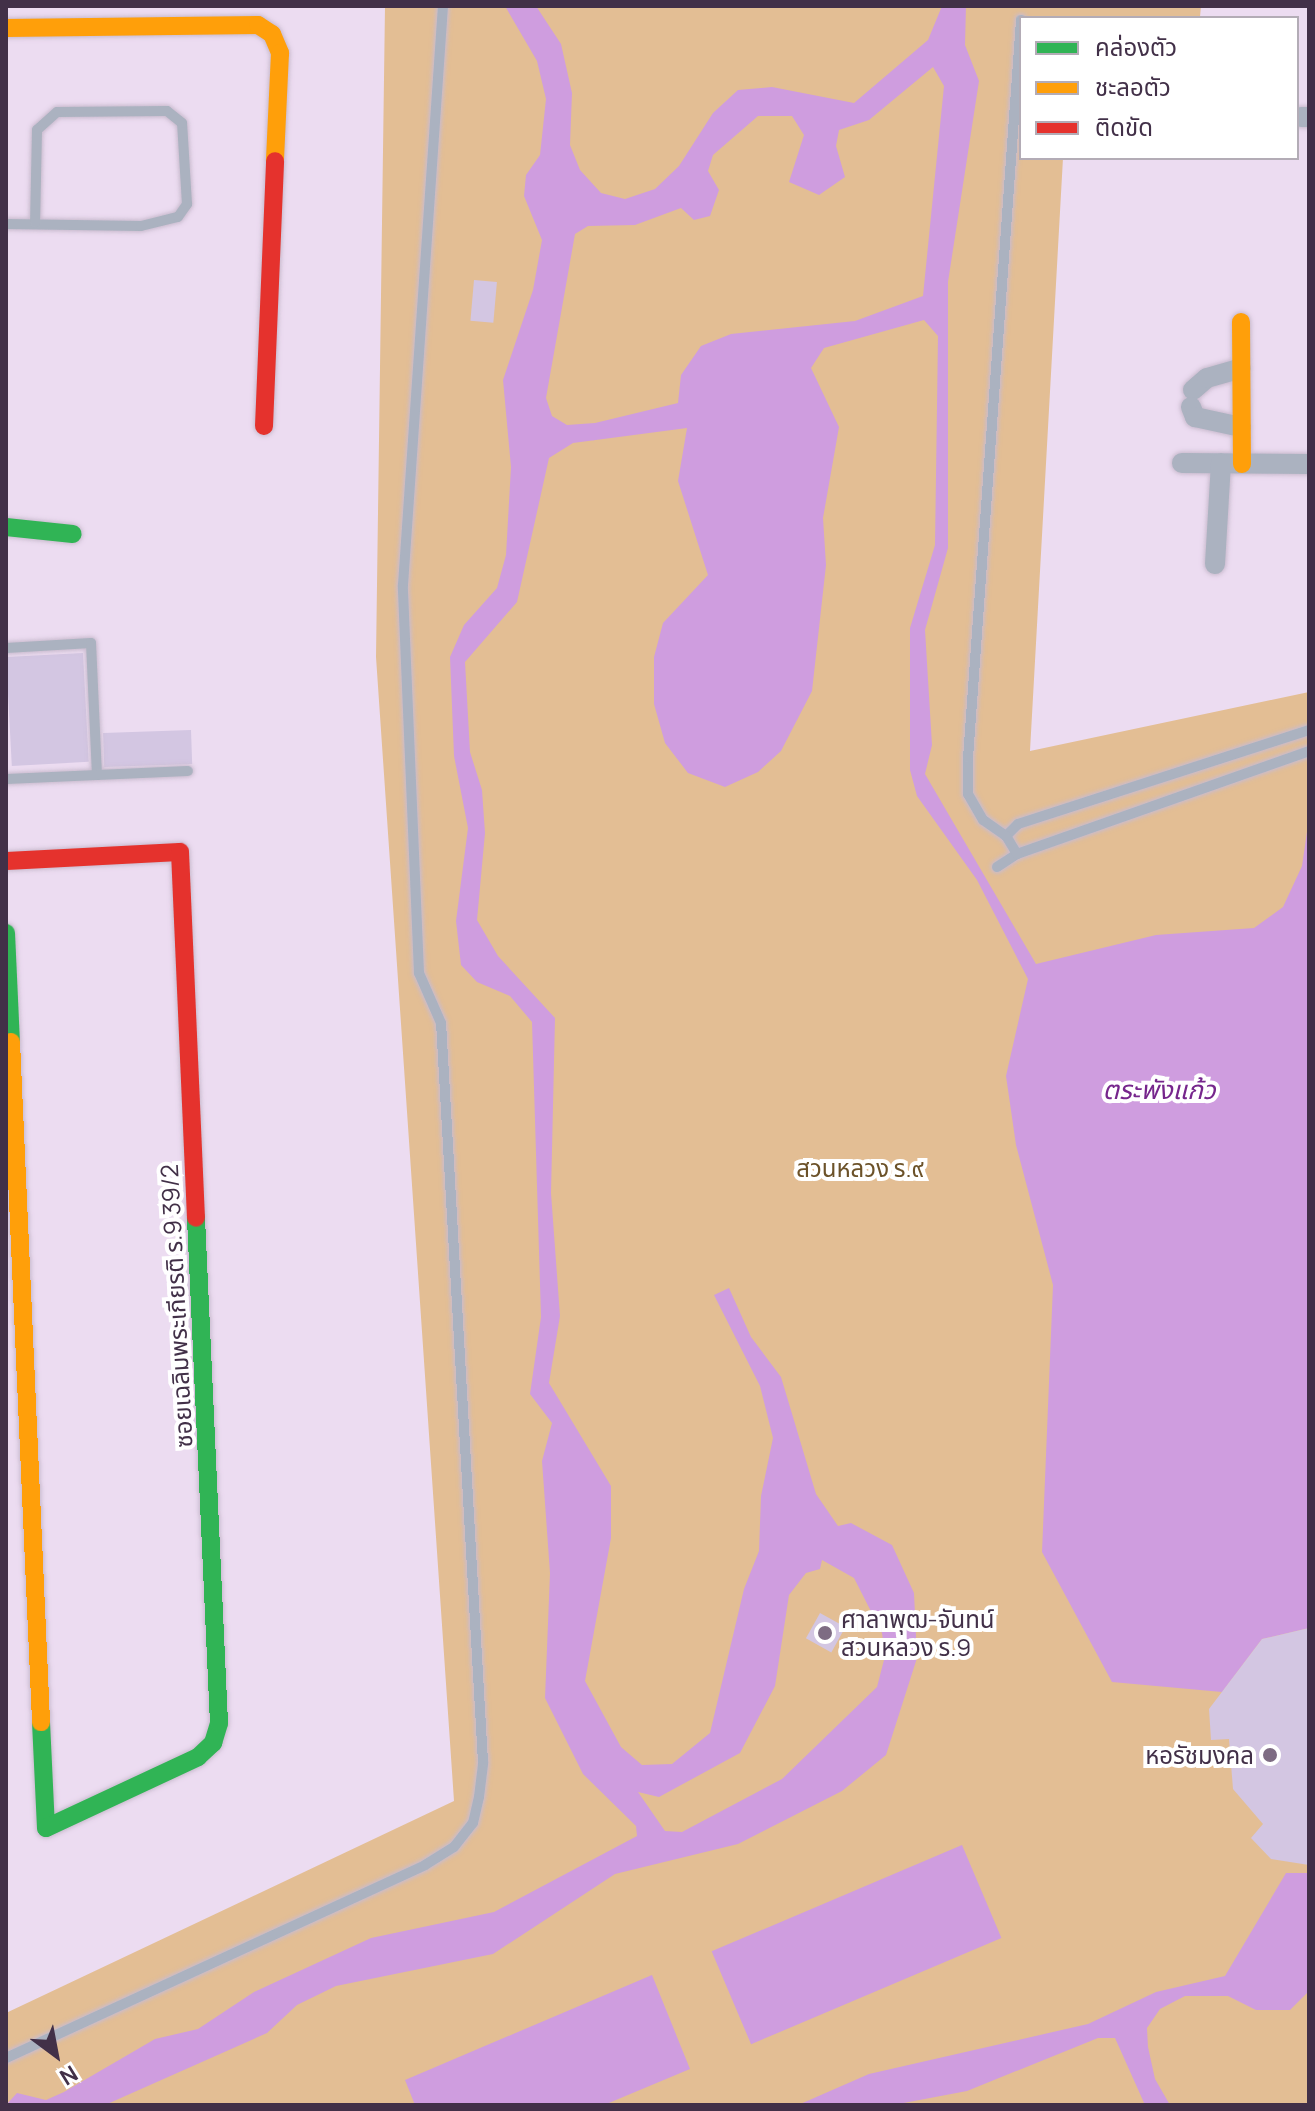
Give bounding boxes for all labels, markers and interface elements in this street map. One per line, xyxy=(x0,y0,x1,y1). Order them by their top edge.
legend xyxy=(1019,16,1299,160)
text: คล่องตัว xyxy=(1095,30,1177,63)
text: ชะลอตัว xyxy=(1095,70,1171,103)
text: ติดขัด xyxy=(1095,110,1153,143)
water label: ตระพังแก้ว xyxy=(1102,1074,1216,1106)
park label: สวนหลวง ร.๙ xyxy=(796,1154,924,1182)
street label: ซอยเฉลิมพระเกียรติ ร.9 39/2 xyxy=(154,1164,198,1448)
place label: ศาลาพุฒ-จันทน์ สวนหลวง ร.9 xyxy=(841,1605,995,1661)
marker: ศาลาพุฒ-จันทน์ สวนหลวง ร.9 xyxy=(816,1624,834,1642)
place label: หอรัชมงคล xyxy=(1145,1741,1254,1769)
marker: หอรัชมงคล xyxy=(1261,1746,1279,1764)
north arrow xyxy=(16,2015,96,2095)
text: N xyxy=(54,2058,83,2092)

